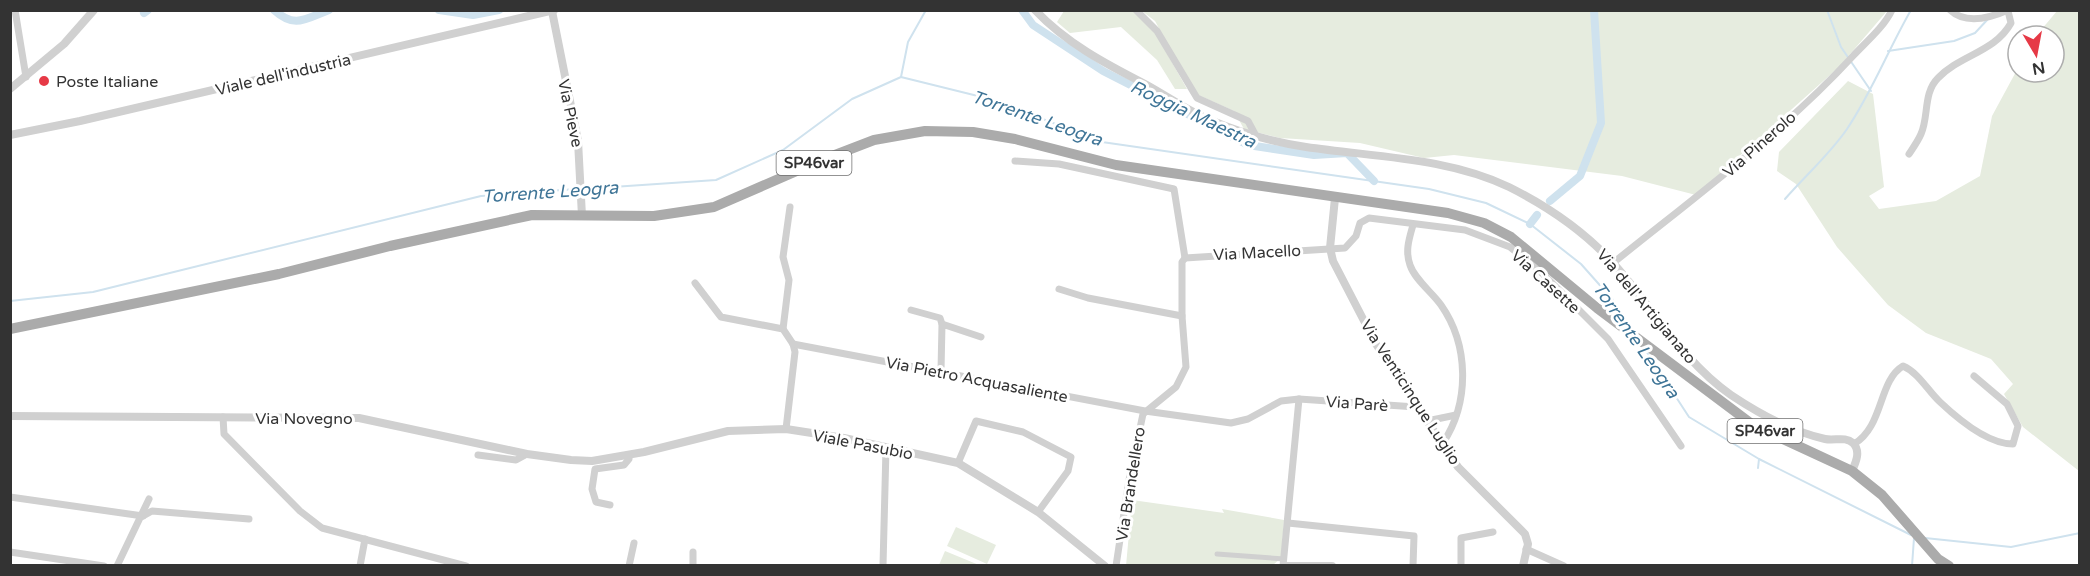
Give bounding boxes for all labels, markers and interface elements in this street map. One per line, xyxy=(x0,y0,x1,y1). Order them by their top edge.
north arrow xyxy=(2006,24,2066,84)
street label: Viale dell'industria xyxy=(214,50,353,100)
text: N xyxy=(2030,57,2046,79)
place label: Poste Italiane xyxy=(56,72,158,92)
marker: Poste Italiane xyxy=(37,74,51,88)
water label: Roggia Maestra xyxy=(1127,75,1260,153)
street label: Via Pieve xyxy=(553,77,587,149)
water label: Torrente Leogra xyxy=(969,85,1106,151)
street label: Via Pinerolo xyxy=(1719,107,1800,182)
road number: SP46var xyxy=(776,151,852,175)
water label: Torrente Leogra xyxy=(481,176,620,208)
street label: Via Macello xyxy=(1213,241,1301,265)
street label: Via dell'Artigianato xyxy=(1592,245,1700,368)
street label: Via Casette xyxy=(1507,246,1584,318)
water label: Torrente Leogra xyxy=(1588,278,1685,403)
street label: Via Venticinque Luglio xyxy=(1356,316,1465,469)
street label: Via Pietro Acquasaliente xyxy=(884,353,1070,407)
street label: Via Parè xyxy=(1325,392,1389,416)
street label: Via Novegno xyxy=(255,409,353,429)
road number: SP46var xyxy=(1728,419,1802,443)
street label: Viale Pasubio xyxy=(811,425,915,464)
street label: Via Brandellero xyxy=(1112,425,1150,543)

